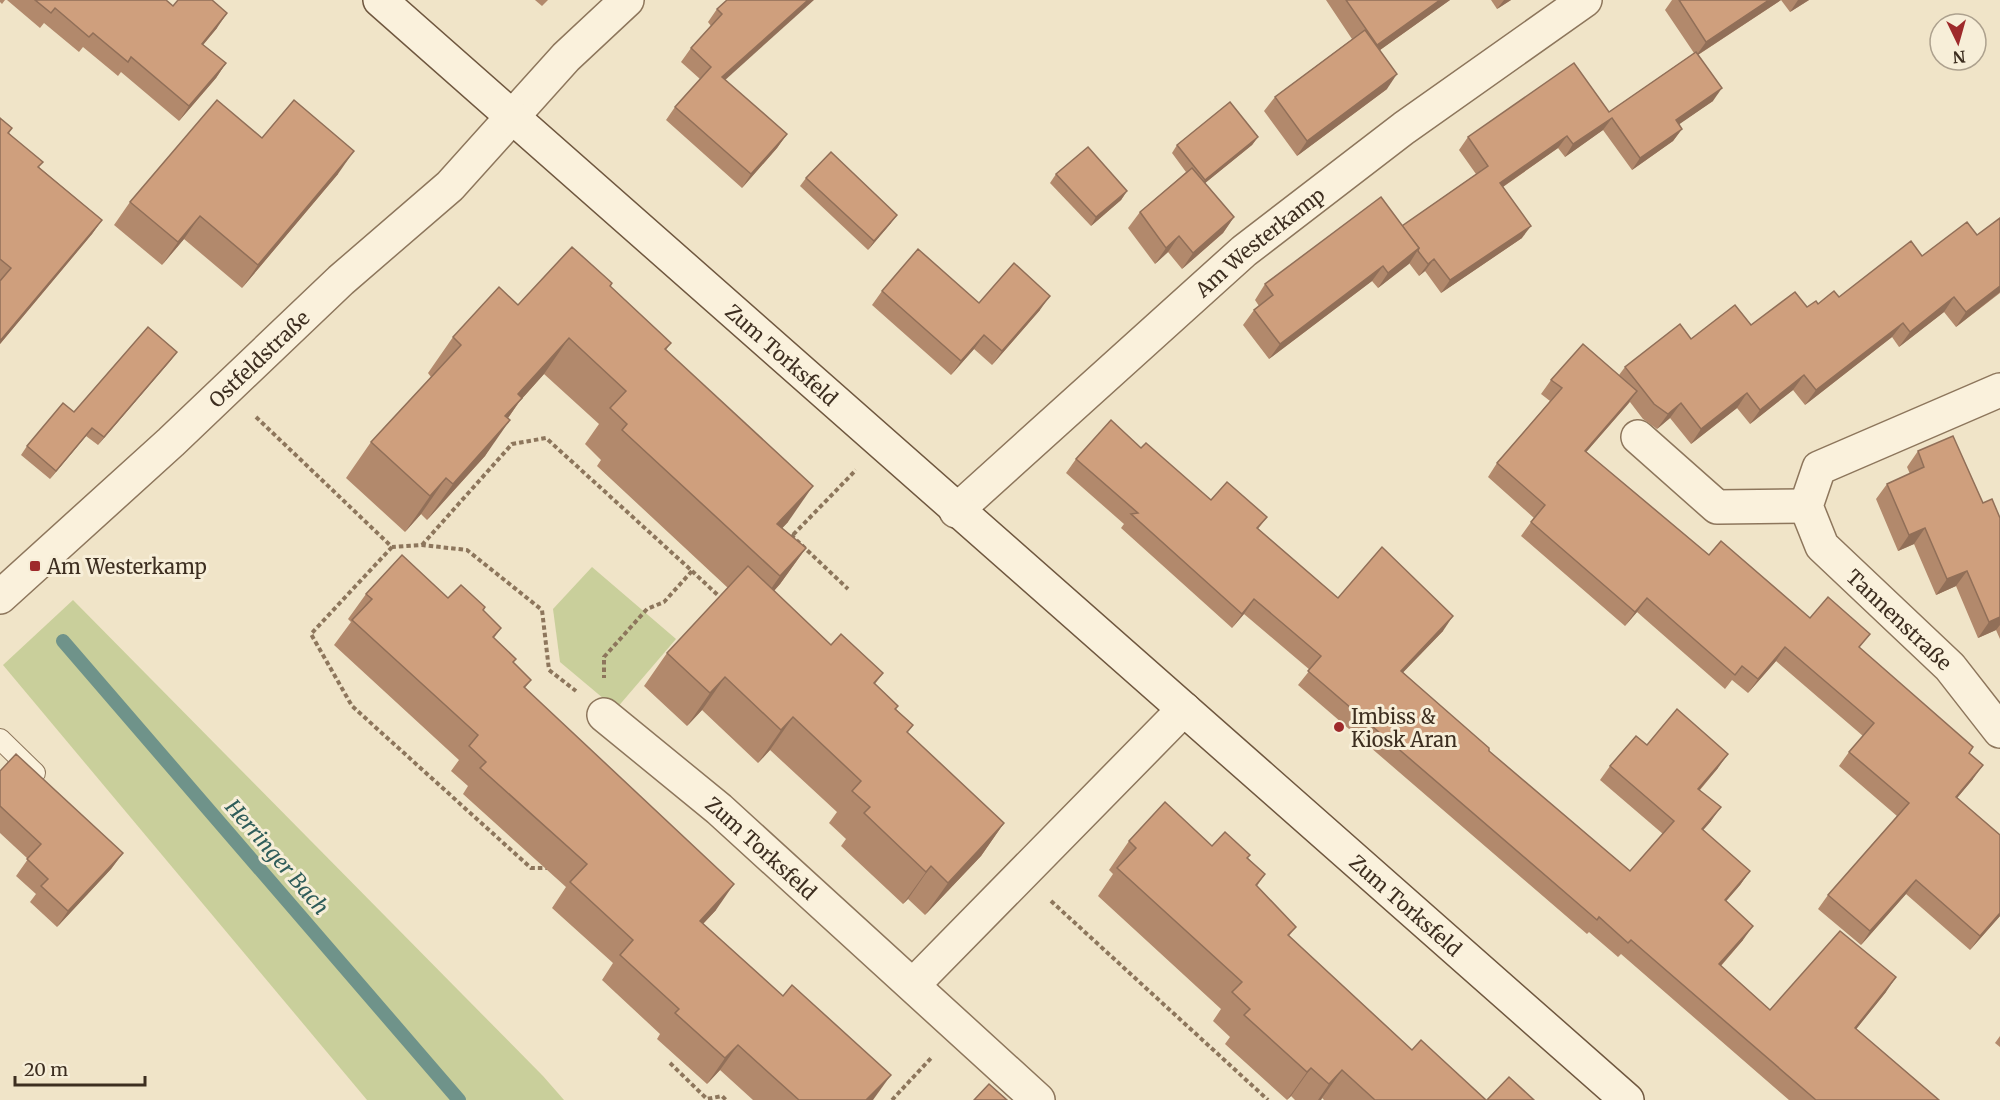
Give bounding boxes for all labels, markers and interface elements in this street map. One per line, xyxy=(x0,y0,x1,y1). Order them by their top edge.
north arrow xyxy=(1928,12,1988,72)
text: N xyxy=(1952,46,1966,67)
street label: Am Westerkamp xyxy=(1189,181,1329,302)
street label: Zum Torksfeld xyxy=(721,298,843,411)
street label: Ostfeldstraße xyxy=(203,305,314,412)
place label: Am Westerkamp xyxy=(46,554,207,579)
marker: Am Westerkamp xyxy=(28,559,42,573)
street label: Tannenstraße xyxy=(1842,564,1957,675)
place label: Imbiss & Kiosk Aran xyxy=(1351,704,1457,752)
marker: Imbiss & Kiosk Aran xyxy=(1332,720,1346,734)
street label: Zum Torksfeld xyxy=(701,791,822,905)
water label: Herringer Bach xyxy=(219,793,335,920)
street label: Zum Torksfeld xyxy=(1345,849,1467,961)
scale bar xyxy=(15,1049,146,1087)
text: 20 m xyxy=(24,1058,68,1081)

